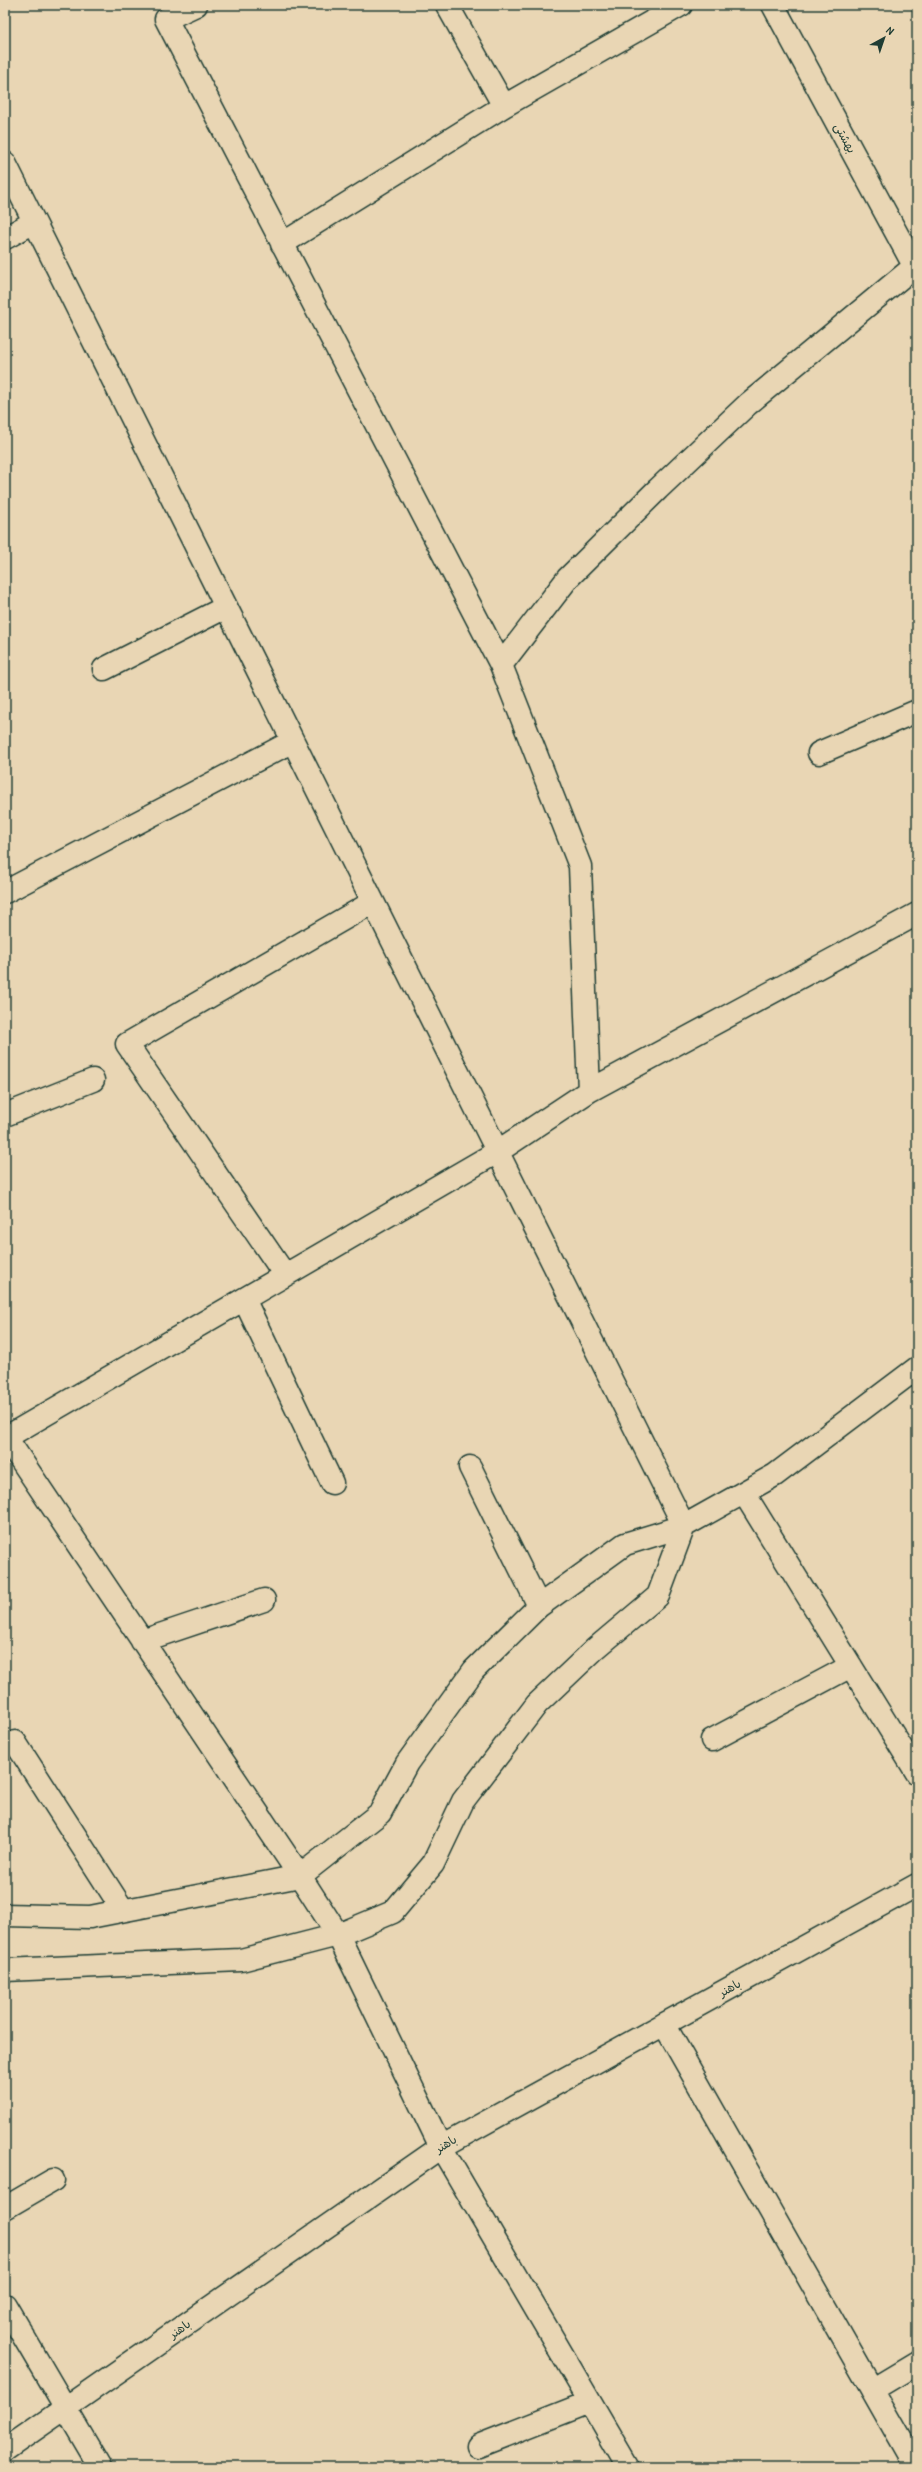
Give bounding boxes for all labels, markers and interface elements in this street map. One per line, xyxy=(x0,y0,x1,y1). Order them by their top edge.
north arrow xyxy=(864,18,904,58)
text: N xyxy=(884,23,897,38)
street label: بهشتی xyxy=(830,120,861,156)
street label: باهنر xyxy=(715,1975,744,2001)
street label: باهنر xyxy=(431,2130,460,2157)
street label: باهنر xyxy=(165,2315,194,2343)

